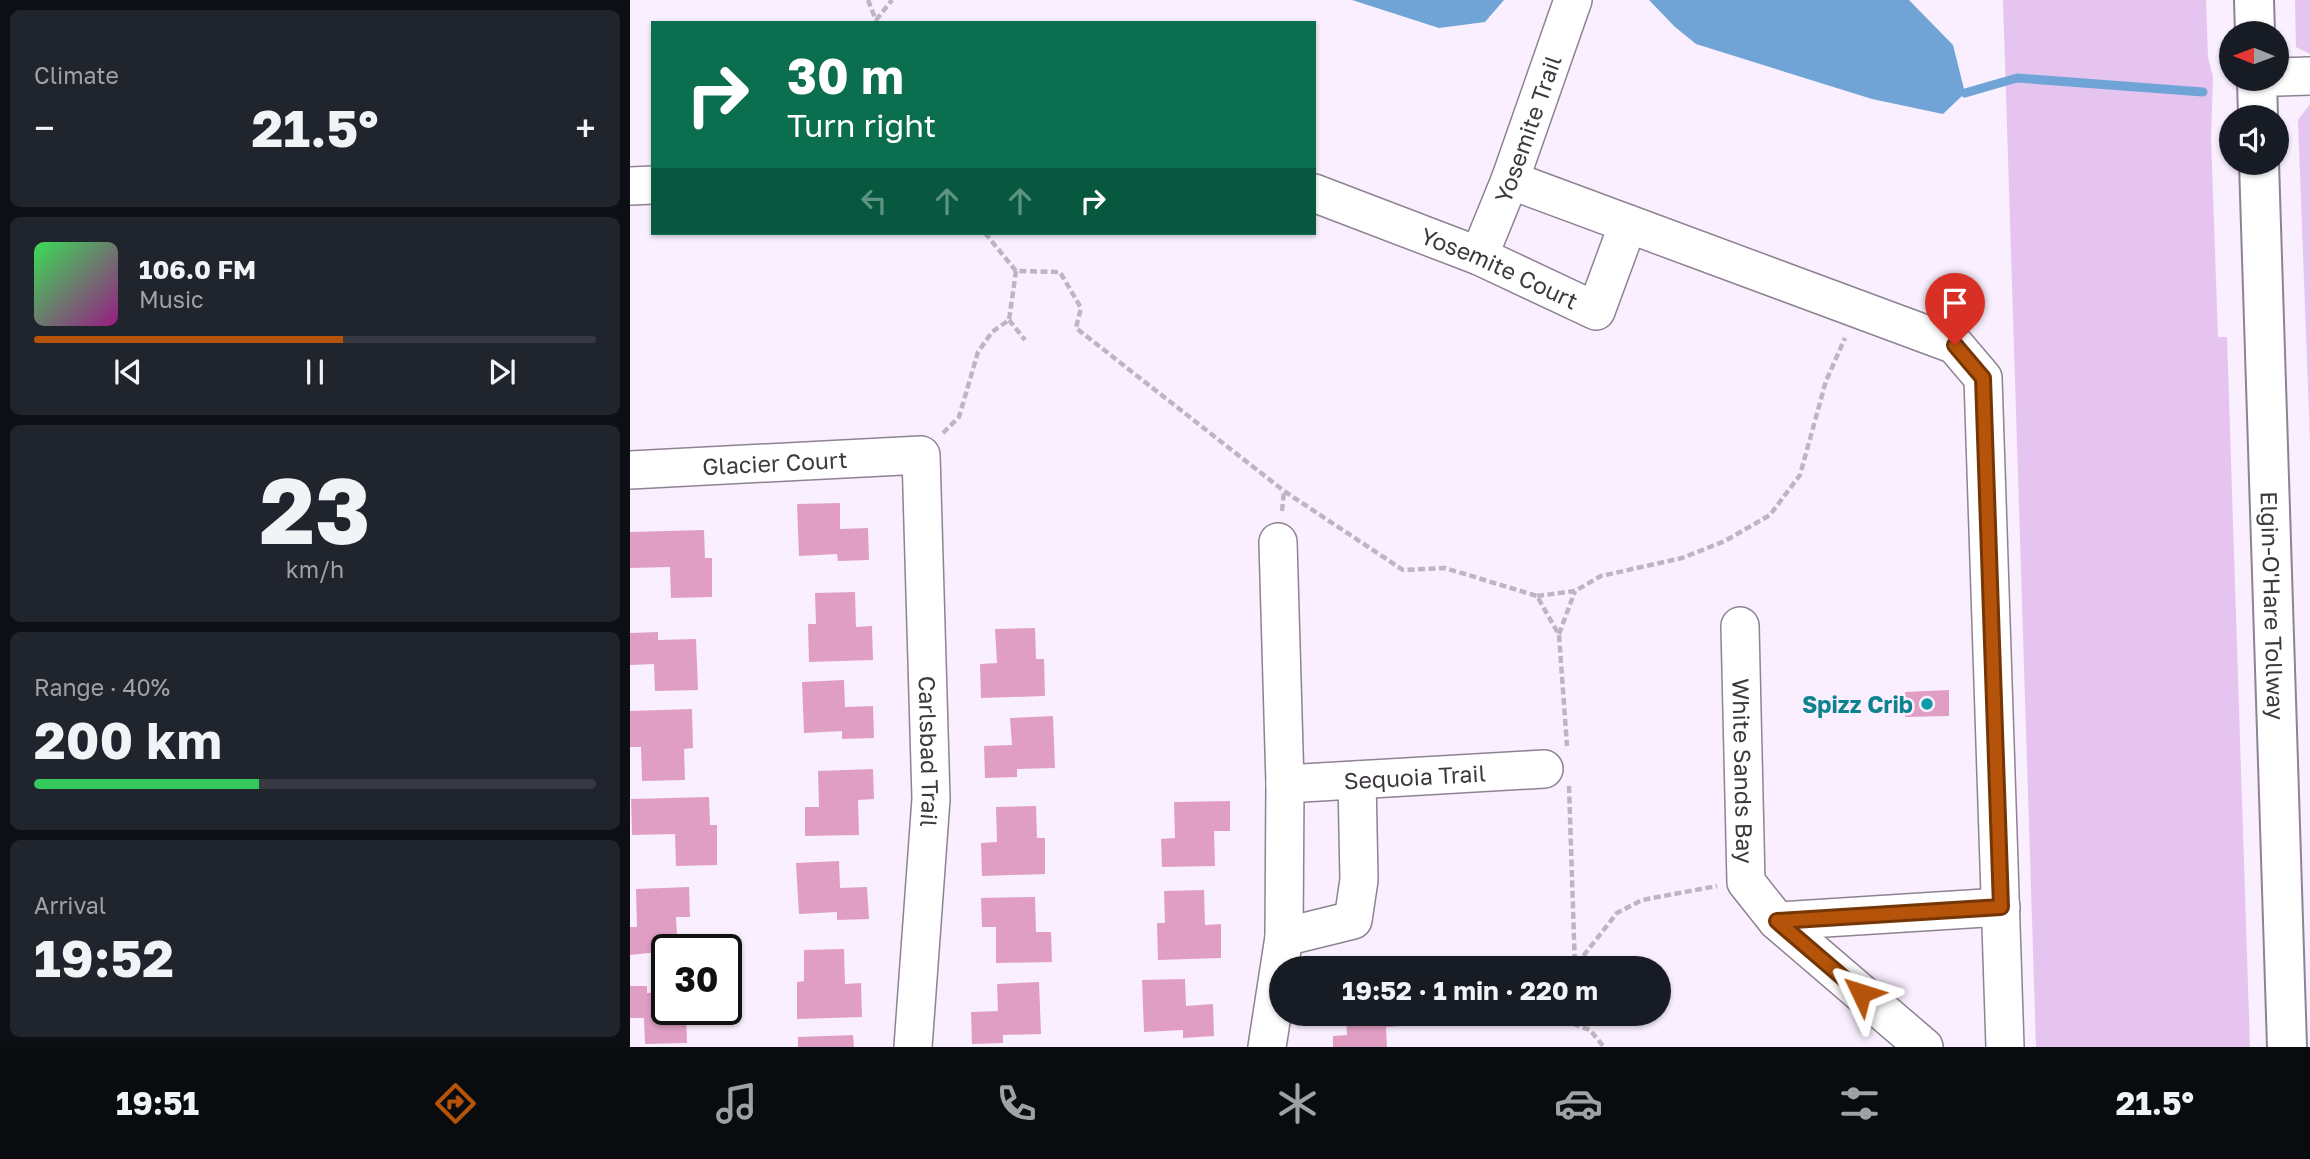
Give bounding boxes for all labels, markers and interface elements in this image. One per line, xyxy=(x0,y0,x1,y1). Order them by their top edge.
north arrow xyxy=(2219,21,2289,91)
map controls xyxy=(2219,21,2289,175)
text: 30 m xyxy=(787,46,904,105)
icon: right xyxy=(672,49,763,140)
street label: Yosemite Trail xyxy=(1488,52,1567,207)
text: Climate xyxy=(34,61,119,89)
text: 21.5° xyxy=(251,96,379,158)
text: − xyxy=(34,105,55,150)
text: + xyxy=(575,105,596,150)
button: sound xyxy=(2219,105,2289,175)
text: Turn right xyxy=(787,106,936,144)
icon: left xyxy=(855,182,893,220)
icon: ahead xyxy=(928,182,966,220)
icon: ahead xyxy=(1001,182,1039,220)
icon: right xyxy=(1074,182,1112,220)
street label: Yosemite Court xyxy=(1417,221,1583,315)
text: 106.0 FM xyxy=(139,254,256,285)
pin xyxy=(1925,273,1985,345)
icon: arrive xyxy=(1936,284,1974,322)
text: Music xyxy=(139,285,204,313)
icon: previous xyxy=(109,353,147,391)
icon: pause xyxy=(296,353,334,391)
icon: next xyxy=(483,353,521,391)
street label: Glacier Court xyxy=(701,445,848,480)
text: 23 xyxy=(259,455,371,564)
street label: Elgin-O'Hare Tollway xyxy=(2255,491,2291,721)
text: km/h xyxy=(286,555,344,583)
text: Range · 40% xyxy=(34,673,170,701)
street label: Carlsbad Trail xyxy=(913,675,945,828)
street label: White Sands Bay xyxy=(1727,678,1760,864)
place label: Spizz Crib xyxy=(1802,690,1913,718)
marker: Spizz Crib xyxy=(1919,696,1935,712)
text: 200 km xyxy=(34,708,222,770)
street label: Sequoia Trail xyxy=(1343,758,1487,795)
text: Arrival xyxy=(34,891,106,919)
text: 19:52 xyxy=(34,926,174,988)
speed limit sign: 30 xyxy=(651,934,742,1025)
position arrow xyxy=(1824,956,1898,1030)
text: 19:52 · 1 min · 220 m xyxy=(1342,975,1598,1006)
icon: directions xyxy=(431,1079,480,1128)
icon: music xyxy=(712,1079,761,1128)
icon: phone xyxy=(992,1079,1041,1128)
icon: climate xyxy=(1273,1079,1322,1128)
icon: car xyxy=(1554,1079,1603,1128)
icon: filters xyxy=(1835,1079,1884,1128)
text: 19:51 xyxy=(116,1084,199,1122)
text: 21.5° xyxy=(2116,1084,2194,1122)

